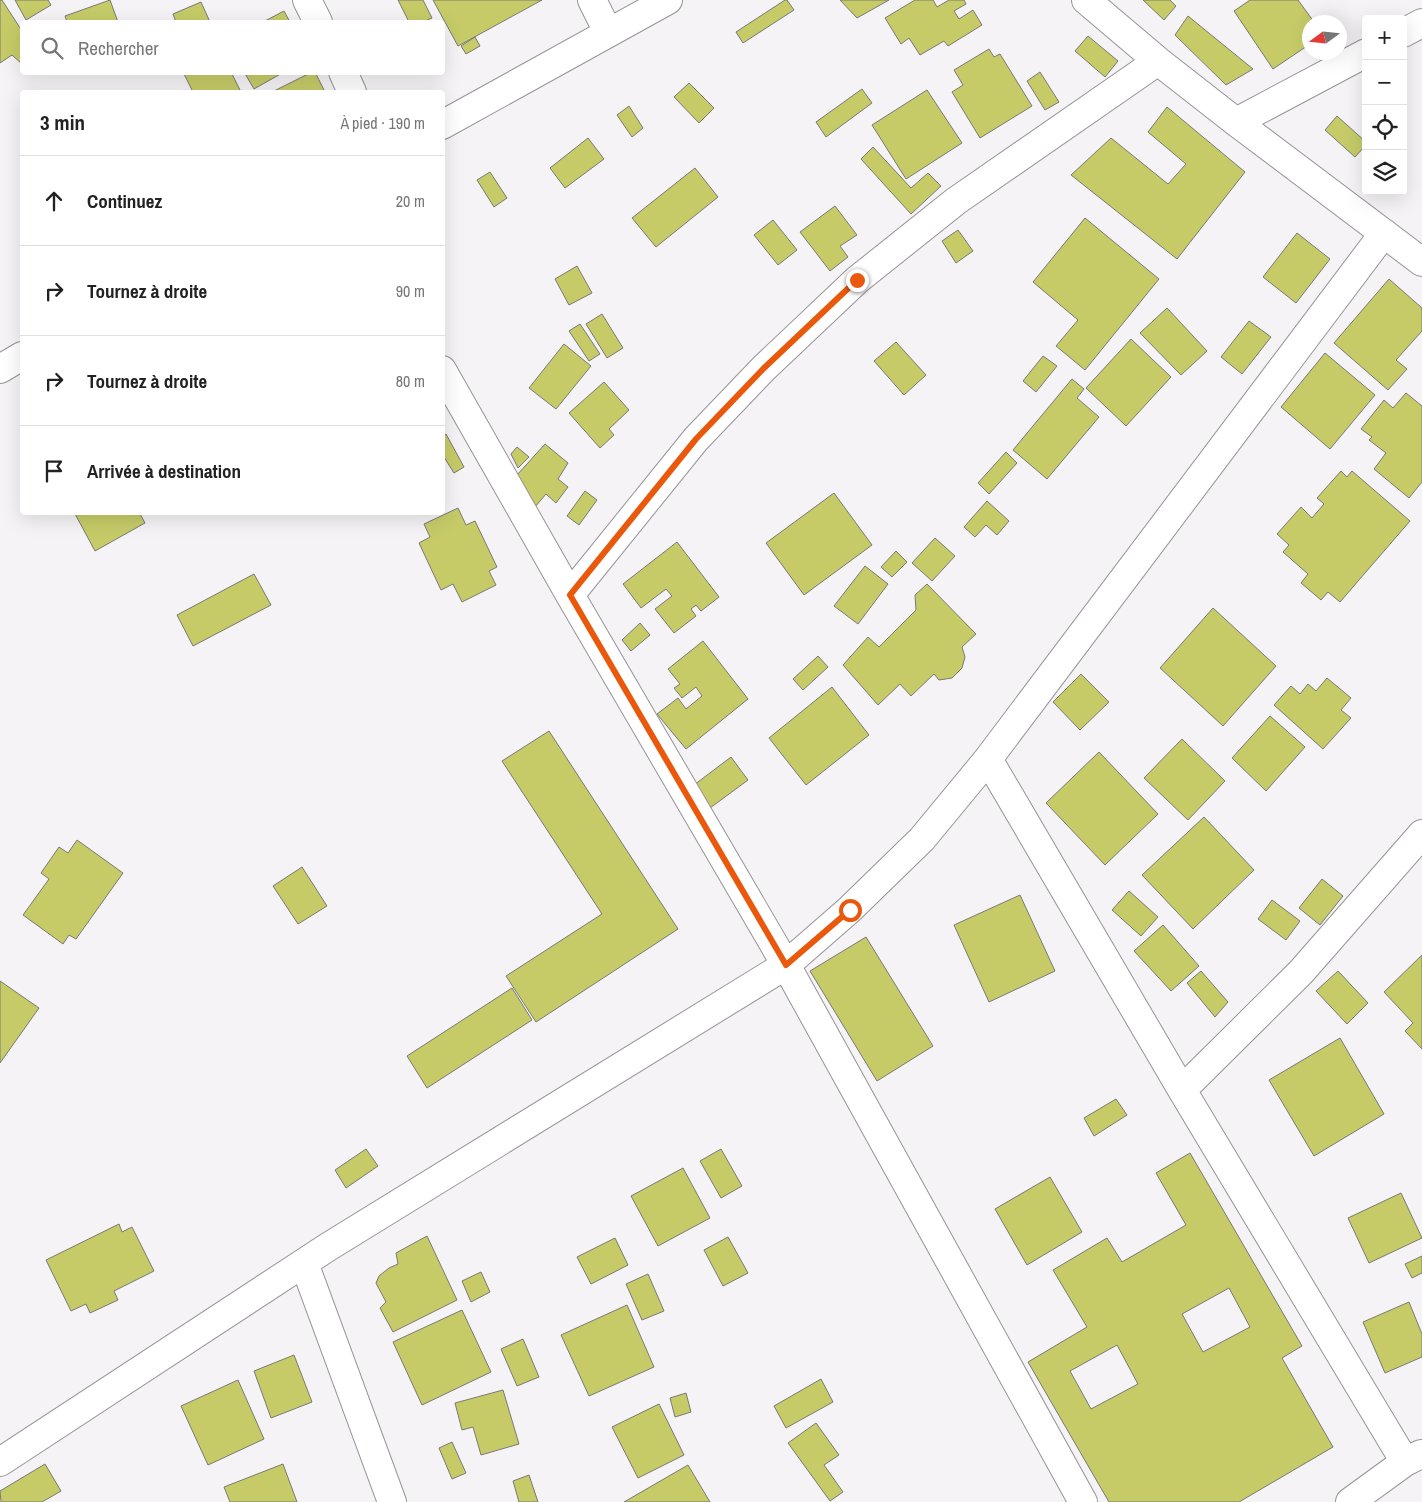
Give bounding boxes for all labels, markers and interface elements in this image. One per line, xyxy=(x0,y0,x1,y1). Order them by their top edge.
north arrow xyxy=(1302,15,1347,60)
map controls xyxy=(1362,15,1407,195)
button: + xyxy=(1362,15,1407,60)
search box xyxy=(20,20,445,75)
icon: search xyxy=(38,34,66,62)
text: Rechercher xyxy=(78,35,159,61)
button: − xyxy=(1362,60,1407,105)
button: locate xyxy=(1362,105,1407,150)
text: 3 min xyxy=(40,108,85,137)
text: À pied · 190 m xyxy=(340,112,425,134)
button: layers xyxy=(1362,150,1407,195)
icon: ahead xyxy=(40,187,68,215)
text: Continuez xyxy=(87,188,162,214)
text: 20 m xyxy=(396,190,425,212)
route end xyxy=(846,269,869,292)
icon: right xyxy=(40,277,68,305)
text: Tournez à droite xyxy=(87,278,207,304)
text: 90 m xyxy=(396,280,425,302)
icon: right xyxy=(40,367,68,395)
text: Tournez à droite xyxy=(87,368,207,394)
text: 80 m xyxy=(396,370,425,392)
icon: arrive xyxy=(40,457,68,485)
text: Arrivée à destination xyxy=(87,458,241,484)
route start xyxy=(839,899,862,922)

